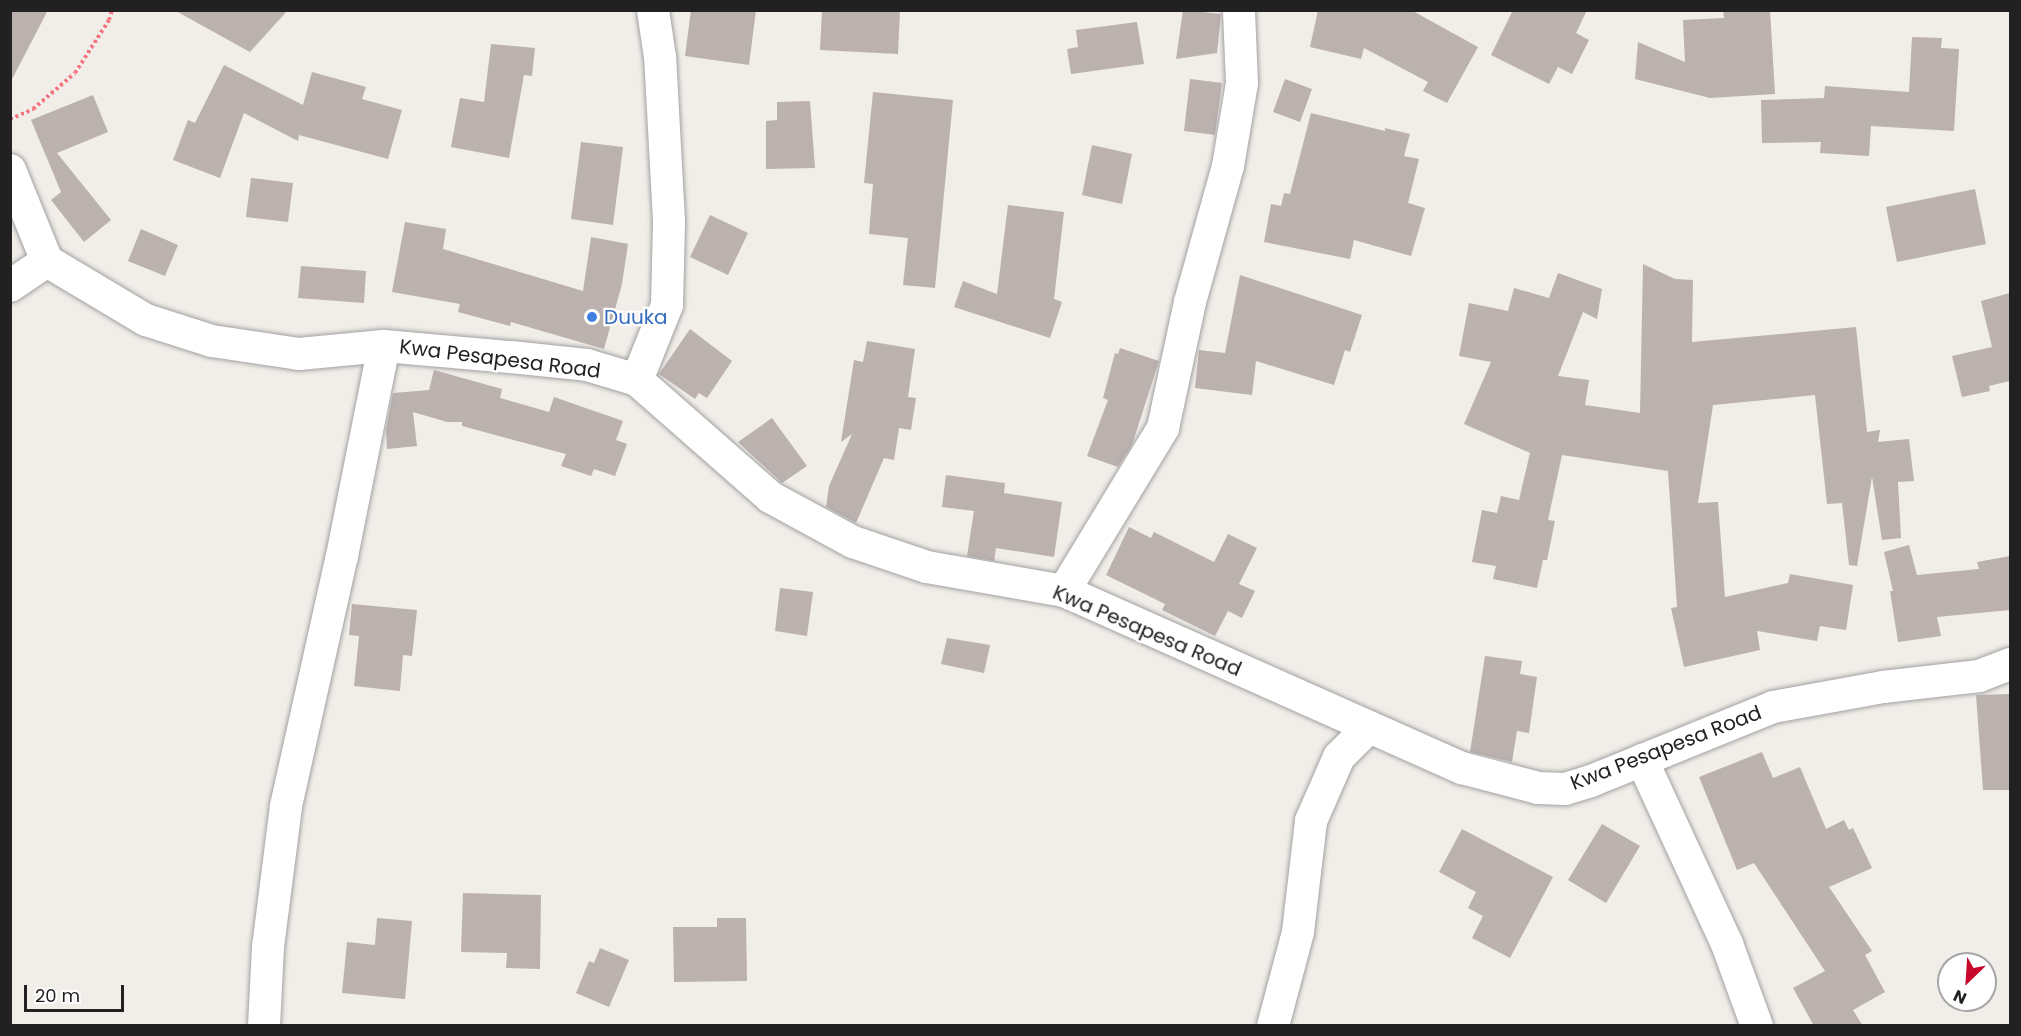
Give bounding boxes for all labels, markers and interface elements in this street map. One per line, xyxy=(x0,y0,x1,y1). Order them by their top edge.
place label: Duuka xyxy=(604,305,668,329)
marker: Duuka xyxy=(585,310,599,324)
street label: Kwa Pesapesa Road xyxy=(398,335,602,383)
street label: Kwa Pesapesa Road xyxy=(1049,580,1245,682)
street label: Kwa Pesapesa Road xyxy=(1567,701,1765,795)
north arrow xyxy=(1937,952,1997,1012)
scale bar xyxy=(27,973,128,1011)
text: 20 m xyxy=(35,983,80,1008)
text: N xyxy=(1950,984,1970,1010)

